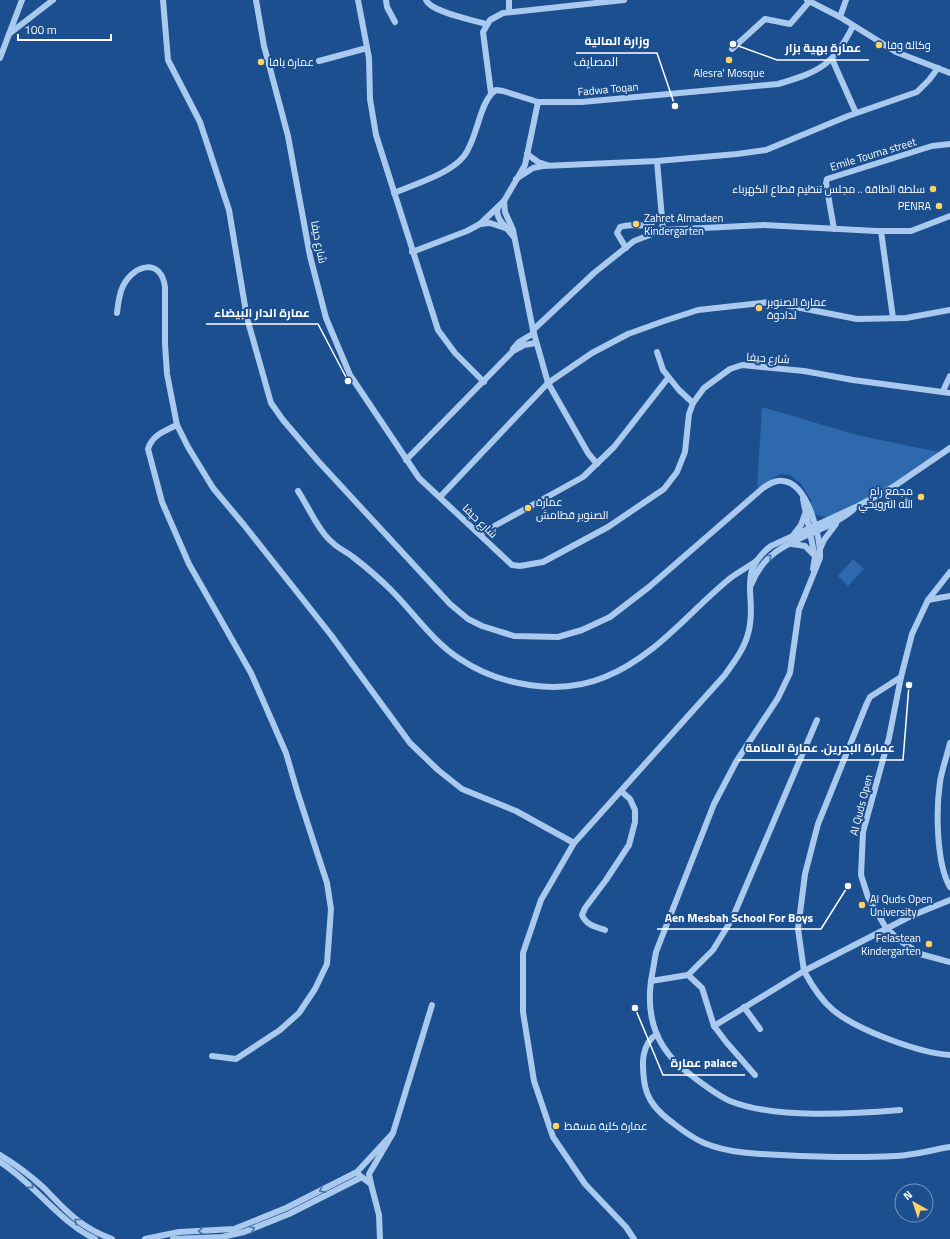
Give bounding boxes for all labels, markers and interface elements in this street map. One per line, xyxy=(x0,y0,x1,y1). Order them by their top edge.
scale bar xyxy=(18,16,111,42)
text: 100 m xyxy=(24,20,57,39)
callout: وزارة المالية xyxy=(576,29,657,53)
text: وزارة المالية xyxy=(585,31,649,50)
callout: عمارة بهية بزار xyxy=(777,36,869,60)
place label: وكالة وفا xyxy=(887,37,931,53)
text: عمارة بهية بزار xyxy=(784,38,861,57)
marker: وكالة وفا xyxy=(874,40,884,50)
district label: المصايف xyxy=(574,52,618,71)
place label: عمارة يافا xyxy=(269,54,314,70)
marker: Alesra' Mosque xyxy=(724,55,734,65)
marker: عمارة يافا xyxy=(256,57,266,67)
place label: Alesra' Mosque xyxy=(693,65,765,81)
street label: Fadwa Toqan xyxy=(577,78,639,100)
street label: Emile Touma street xyxy=(828,133,918,175)
place label: سلطة الطاقة .. مجلس تنظيم قطاع الكهرباء xyxy=(732,181,925,197)
marker: سلطة الطاقة .. مجلس تنظيم قطاع الكهرباء xyxy=(928,184,938,194)
place label: PENRA xyxy=(898,198,931,214)
marker: PENRA xyxy=(934,201,944,211)
place label: Zahret Almadaen Kindergarten xyxy=(644,210,724,239)
street label: شارع حيفا xyxy=(307,219,331,265)
marker: Zahret Almadaen Kindergarten xyxy=(631,219,641,229)
place label: عمارة الصنوبر لدادوة xyxy=(766,294,827,323)
callout: عمارة الدار البيضاء xyxy=(206,300,318,324)
text: عمارة الدار البيضاء xyxy=(214,303,310,322)
marker: عمارة الصنوبر لدادوة xyxy=(754,303,764,313)
street label: شارع حيفا xyxy=(746,349,790,367)
place label: مجمع رام الله الترويحي xyxy=(858,483,913,513)
marker: مجمع رام الله الترويحي xyxy=(916,492,926,502)
place label: عمارة الصنوبر قطامش xyxy=(536,494,609,523)
street label: شارع حيفا xyxy=(459,500,501,542)
marker: عمارة الصنوبر قطامش xyxy=(523,503,533,513)
one-way arrow xyxy=(764,555,772,562)
callout: عمارة البحرين. عمارة المنامة xyxy=(738,736,903,760)
text: عمارة البحرين. عمارة المنامة xyxy=(745,738,895,757)
street label: Al Quds Open xyxy=(846,773,876,837)
place label: Al Quds Open University xyxy=(870,891,933,920)
marker: Al Quds Open University xyxy=(857,900,867,910)
callout: Aen Mesbah School For Boys xyxy=(657,905,821,929)
text: Aen Mesbah School For Boys xyxy=(665,908,814,927)
place label: Felastean Kindergarten xyxy=(861,930,921,959)
marker: Felastean Kindergarten xyxy=(924,939,934,949)
callout: عمارة palace xyxy=(663,1051,745,1075)
text: عمارة palace xyxy=(671,1053,737,1072)
place label: عمارة كلية مسقط xyxy=(564,1118,648,1134)
marker: عمارة كلية مسقط xyxy=(551,1121,561,1131)
one-way arrow xyxy=(26,1181,34,1188)
north arrow xyxy=(894,1183,934,1223)
one-way arrow xyxy=(319,1185,327,1193)
text: N xyxy=(900,1187,916,1204)
one-way arrow xyxy=(75,1219,82,1226)
one-way arrow xyxy=(248,1226,256,1234)
one-way arrow xyxy=(198,1227,204,1235)

